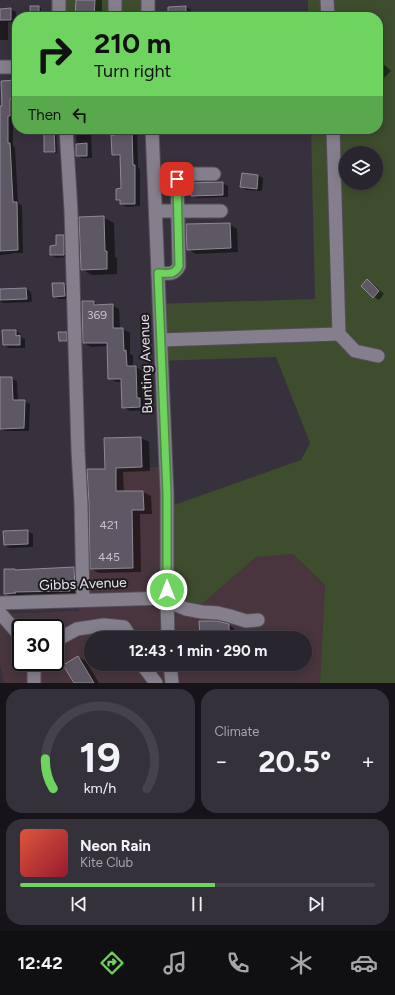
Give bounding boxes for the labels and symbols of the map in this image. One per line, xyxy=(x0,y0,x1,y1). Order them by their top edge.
pin xyxy=(160,162,194,196)
house number: 369 xyxy=(87,308,107,322)
street label: Bunting Avenue xyxy=(136,314,156,414)
house number: 421 xyxy=(99,518,119,532)
house number: 445 xyxy=(98,550,120,564)
position arrow xyxy=(146,569,188,611)
street label: Gibbs Avenue xyxy=(39,574,127,594)
speed limit sign: 30 xyxy=(12,619,64,671)

